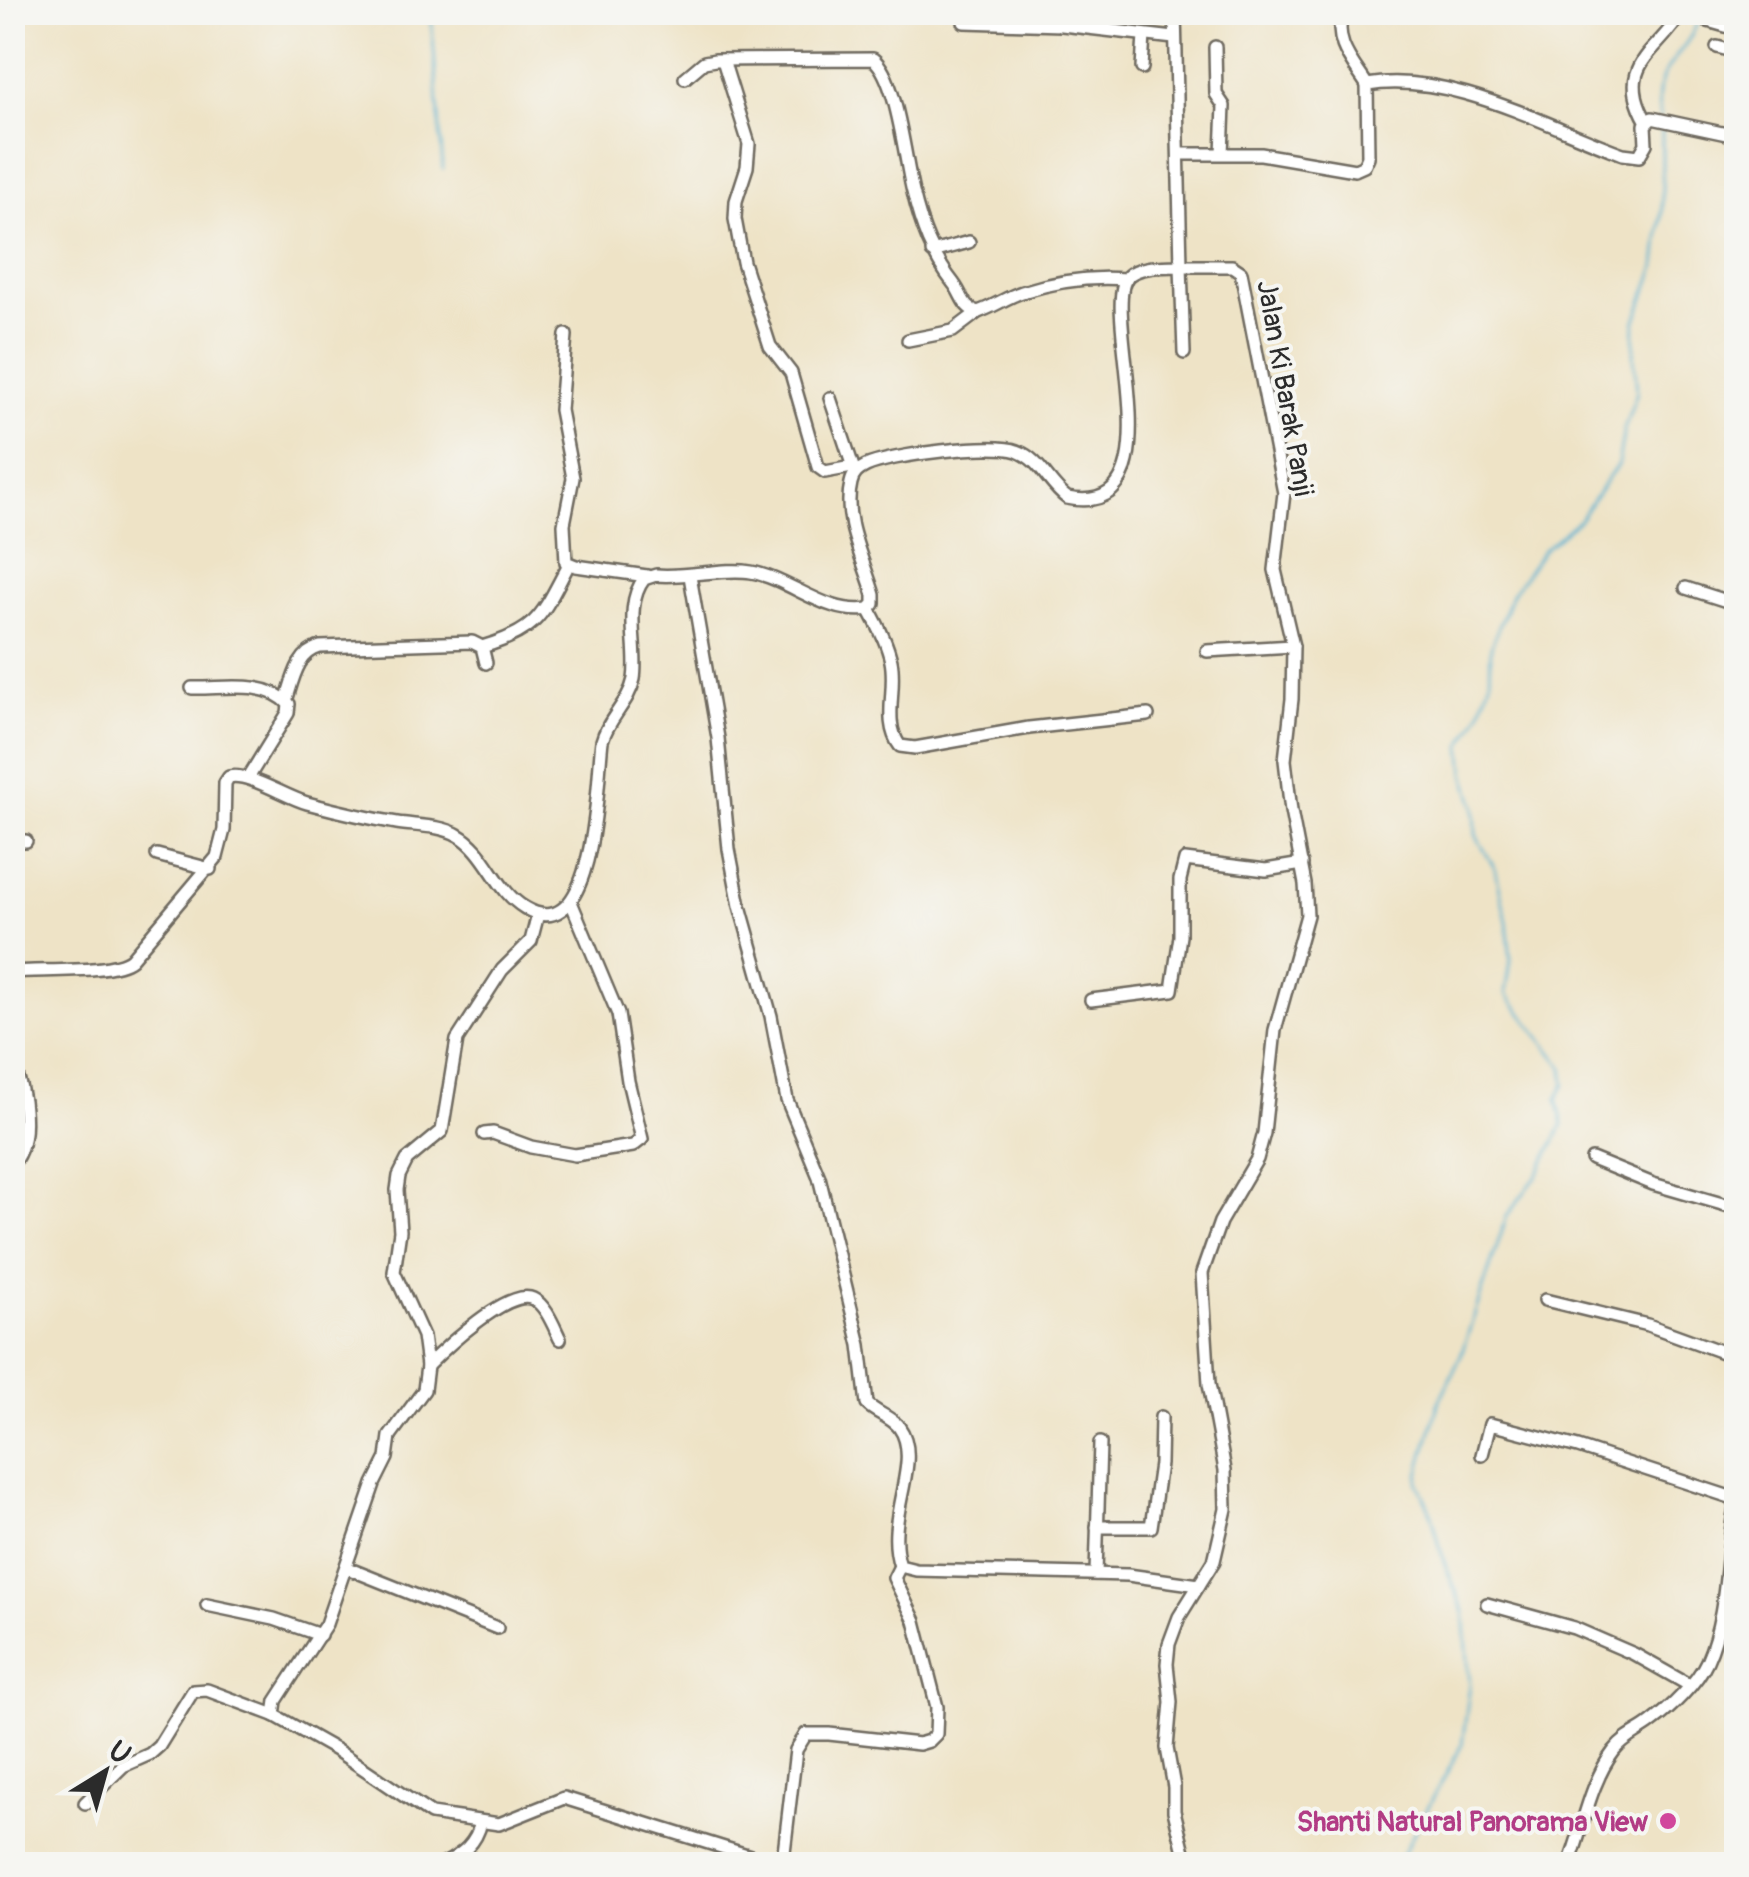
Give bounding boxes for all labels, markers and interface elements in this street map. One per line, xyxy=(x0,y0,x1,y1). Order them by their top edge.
street label: Jalan Ki Barak Panji xyxy=(1248,278,1321,499)
north arrow xyxy=(55,1722,155,1822)
text: U xyxy=(101,1734,137,1773)
place label: Shanti Natural Panorama View xyxy=(1297,1805,1648,1840)
marker: Shanti Natural Panorama View xyxy=(1657,1810,1679,1832)

